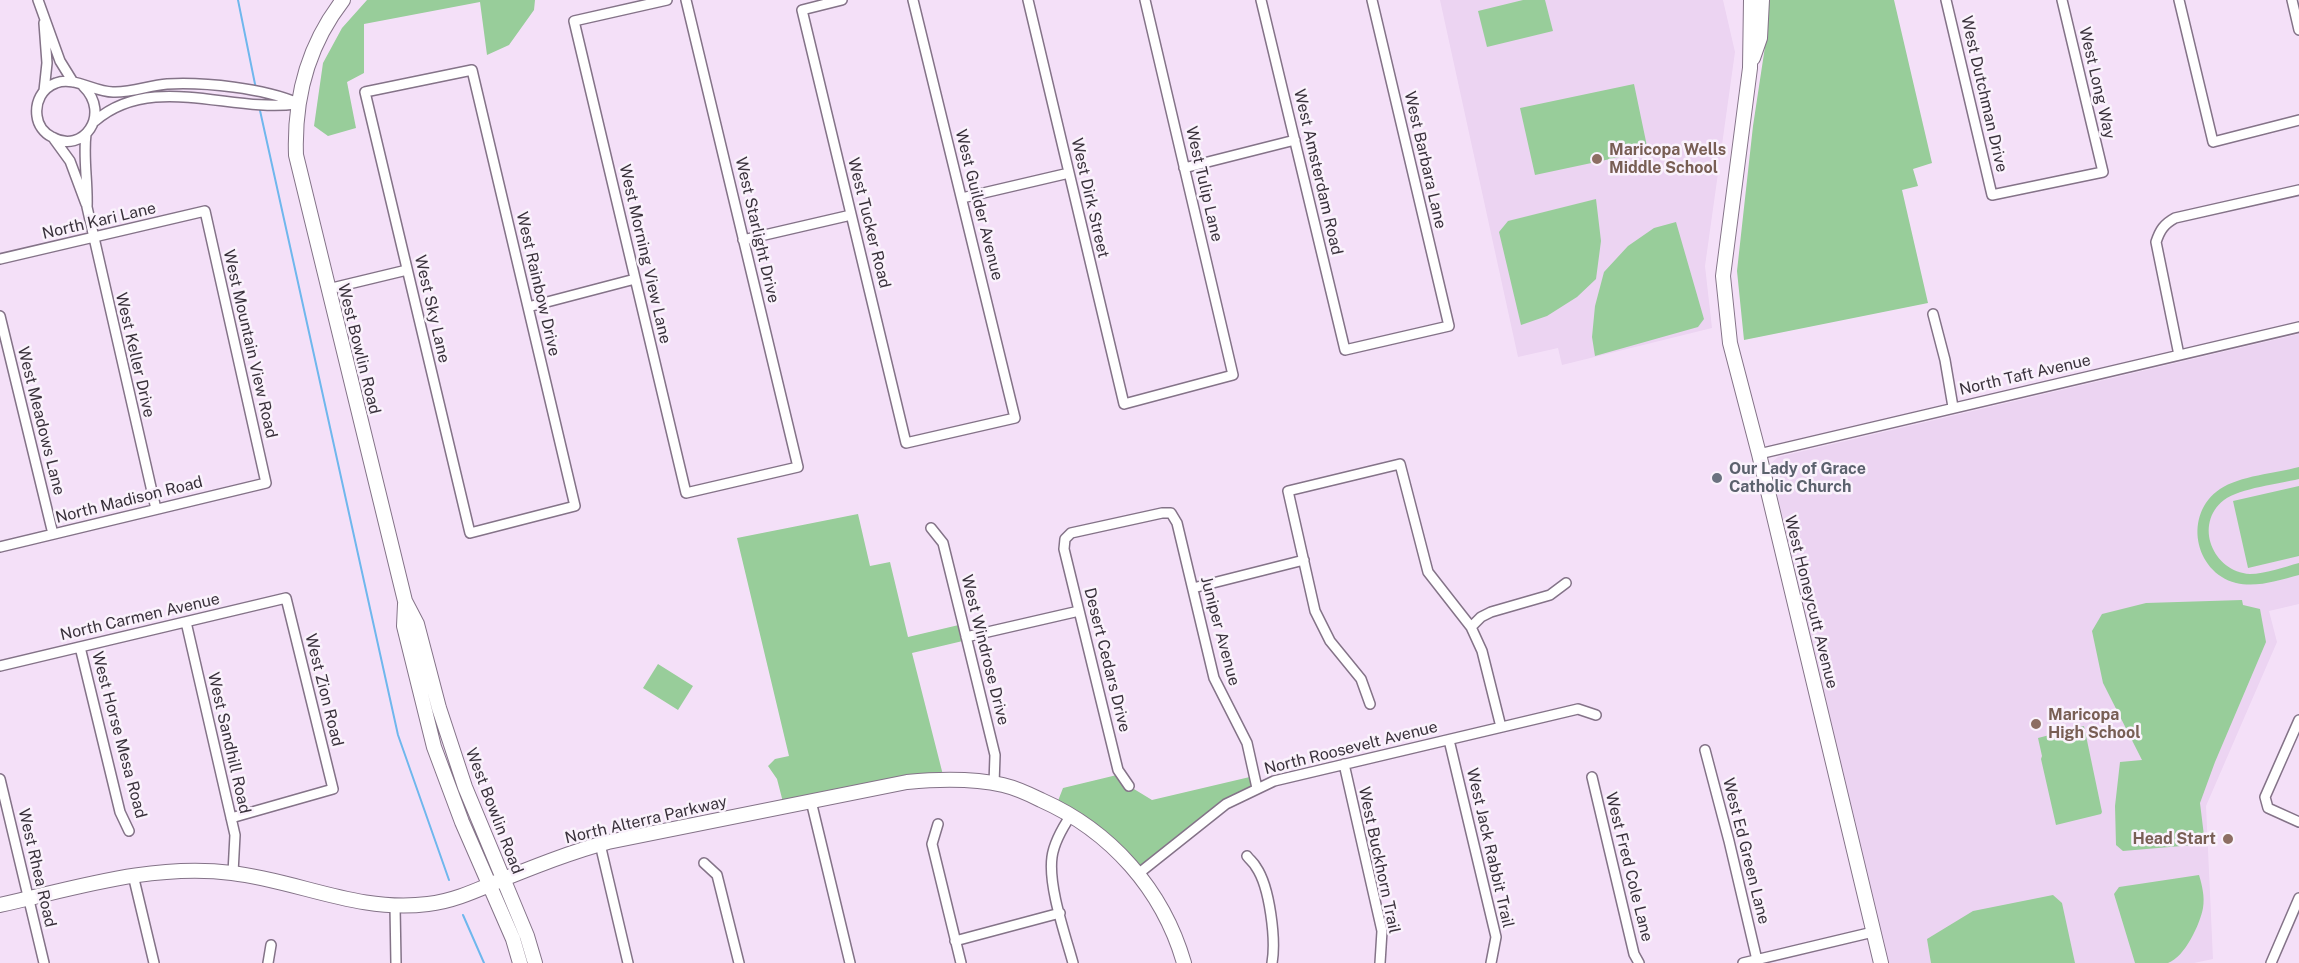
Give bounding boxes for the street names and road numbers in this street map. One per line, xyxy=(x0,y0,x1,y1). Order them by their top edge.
street label: West Dutchman Drive xyxy=(1957,14,2011,174)
street label: West Long Way xyxy=(2075,25,2119,141)
street label: West Amsterdam Road xyxy=(1290,87,1346,257)
street label: West Barbara Lane xyxy=(1400,89,1450,231)
street label: West Tulip Lane xyxy=(1181,124,1227,244)
street label: West Guilder Avenue xyxy=(951,128,1007,282)
street label: West Dirk Street xyxy=(1067,136,1113,260)
street label: West Starlight Drive xyxy=(731,155,783,305)
street label: West Tucker Road xyxy=(844,156,894,290)
street label: West Morning View Lane xyxy=(615,162,675,346)
street label: North Kari Lane xyxy=(40,199,158,243)
street label: West Rainbow Drive xyxy=(512,210,564,358)
street label: West Mountain View Road xyxy=(219,248,281,440)
street label: West Sky Lane xyxy=(410,253,454,365)
street label: West Bowlin Road xyxy=(334,282,384,416)
street label: West Keller Drive xyxy=(111,291,159,419)
street label: West Meadows Lane xyxy=(13,345,69,497)
street label: North Taft Avenue xyxy=(1957,351,2093,399)
street label: North Madison Road xyxy=(53,472,205,528)
street label: West Honeycutt Avenue xyxy=(1780,513,1842,691)
street label: West Windrose Drive xyxy=(957,573,1013,727)
street label: Juniper Avenue xyxy=(1196,574,1244,688)
street label: Desert Cedars Drive xyxy=(1080,586,1134,734)
street label: North Carmen Avenue xyxy=(58,589,222,645)
street label: West Zion Road xyxy=(301,632,347,748)
street label: West Horse Mesa Road xyxy=(87,650,151,820)
street label: West Sandhill Road xyxy=(203,670,255,816)
street label: North Roosevelt Avenue xyxy=(1262,717,1440,779)
street label: West Bowlin Road xyxy=(461,745,527,877)
street label: West Jack Rabbit Trail xyxy=(1462,766,1518,930)
street label: West Ed Green Lane xyxy=(1719,776,1773,926)
street label: West Buckhorn Trail xyxy=(1354,785,1404,935)
street label: West Fred Cole Lane xyxy=(1601,790,1657,944)
street label: North Alterra Parkway xyxy=(563,792,729,848)
street label: West Rhea Road xyxy=(14,807,60,929)

